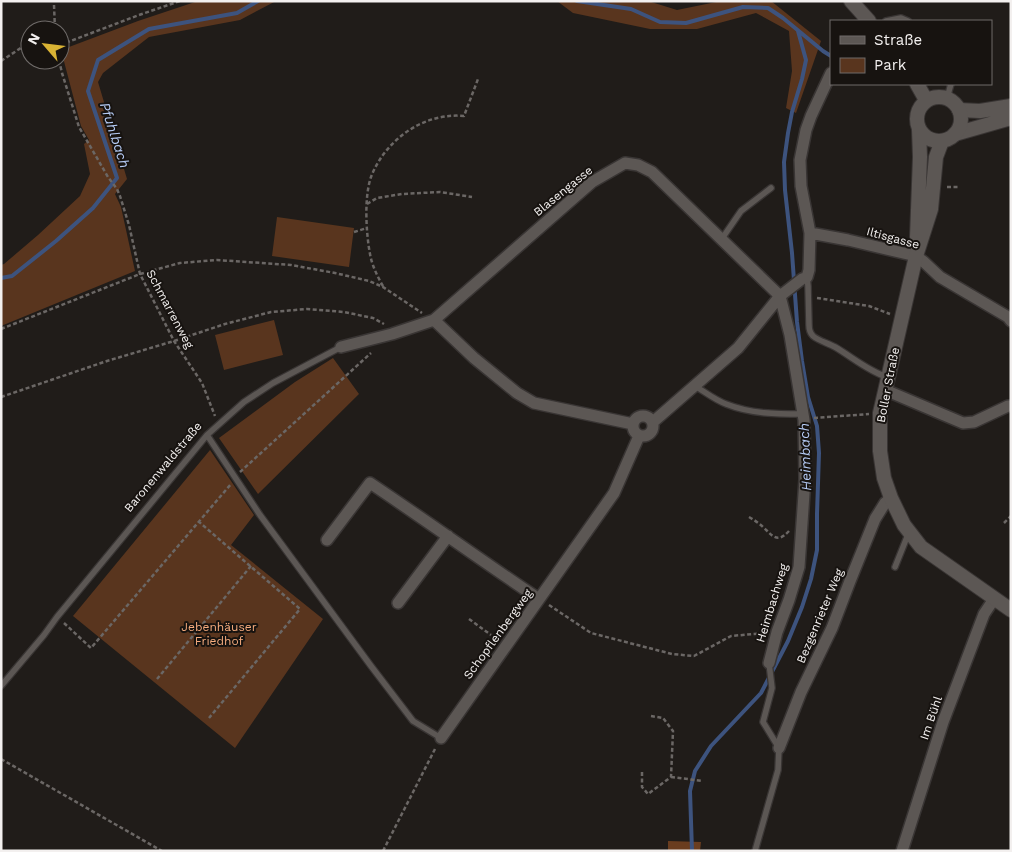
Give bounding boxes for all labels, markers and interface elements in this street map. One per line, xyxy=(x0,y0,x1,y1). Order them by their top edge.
north arrow xyxy=(20,20,70,70)
legend xyxy=(830,20,992,85)
text: N xyxy=(24,31,43,47)
text: Straße xyxy=(874,31,922,49)
text: Park xyxy=(874,56,907,74)
water label: Pfuhlbach xyxy=(97,100,133,170)
street label: Blasengasse xyxy=(531,163,595,219)
street label: Iltisgasse xyxy=(865,224,921,252)
street label: Schmarrenweg xyxy=(143,267,197,351)
street label: Boller Straße xyxy=(874,346,902,424)
street label: Baronenwaldstraße xyxy=(121,419,205,515)
water label: Heimbach xyxy=(796,423,814,491)
street label: Heimbachweg xyxy=(753,561,791,644)
street label: Bezgenrieter Weg xyxy=(794,566,847,665)
street label: Schopflenbergweg xyxy=(461,586,536,682)
park label: Jebenhäuser Friedhof xyxy=(181,620,257,648)
street label: Im Bühl xyxy=(917,694,945,742)

